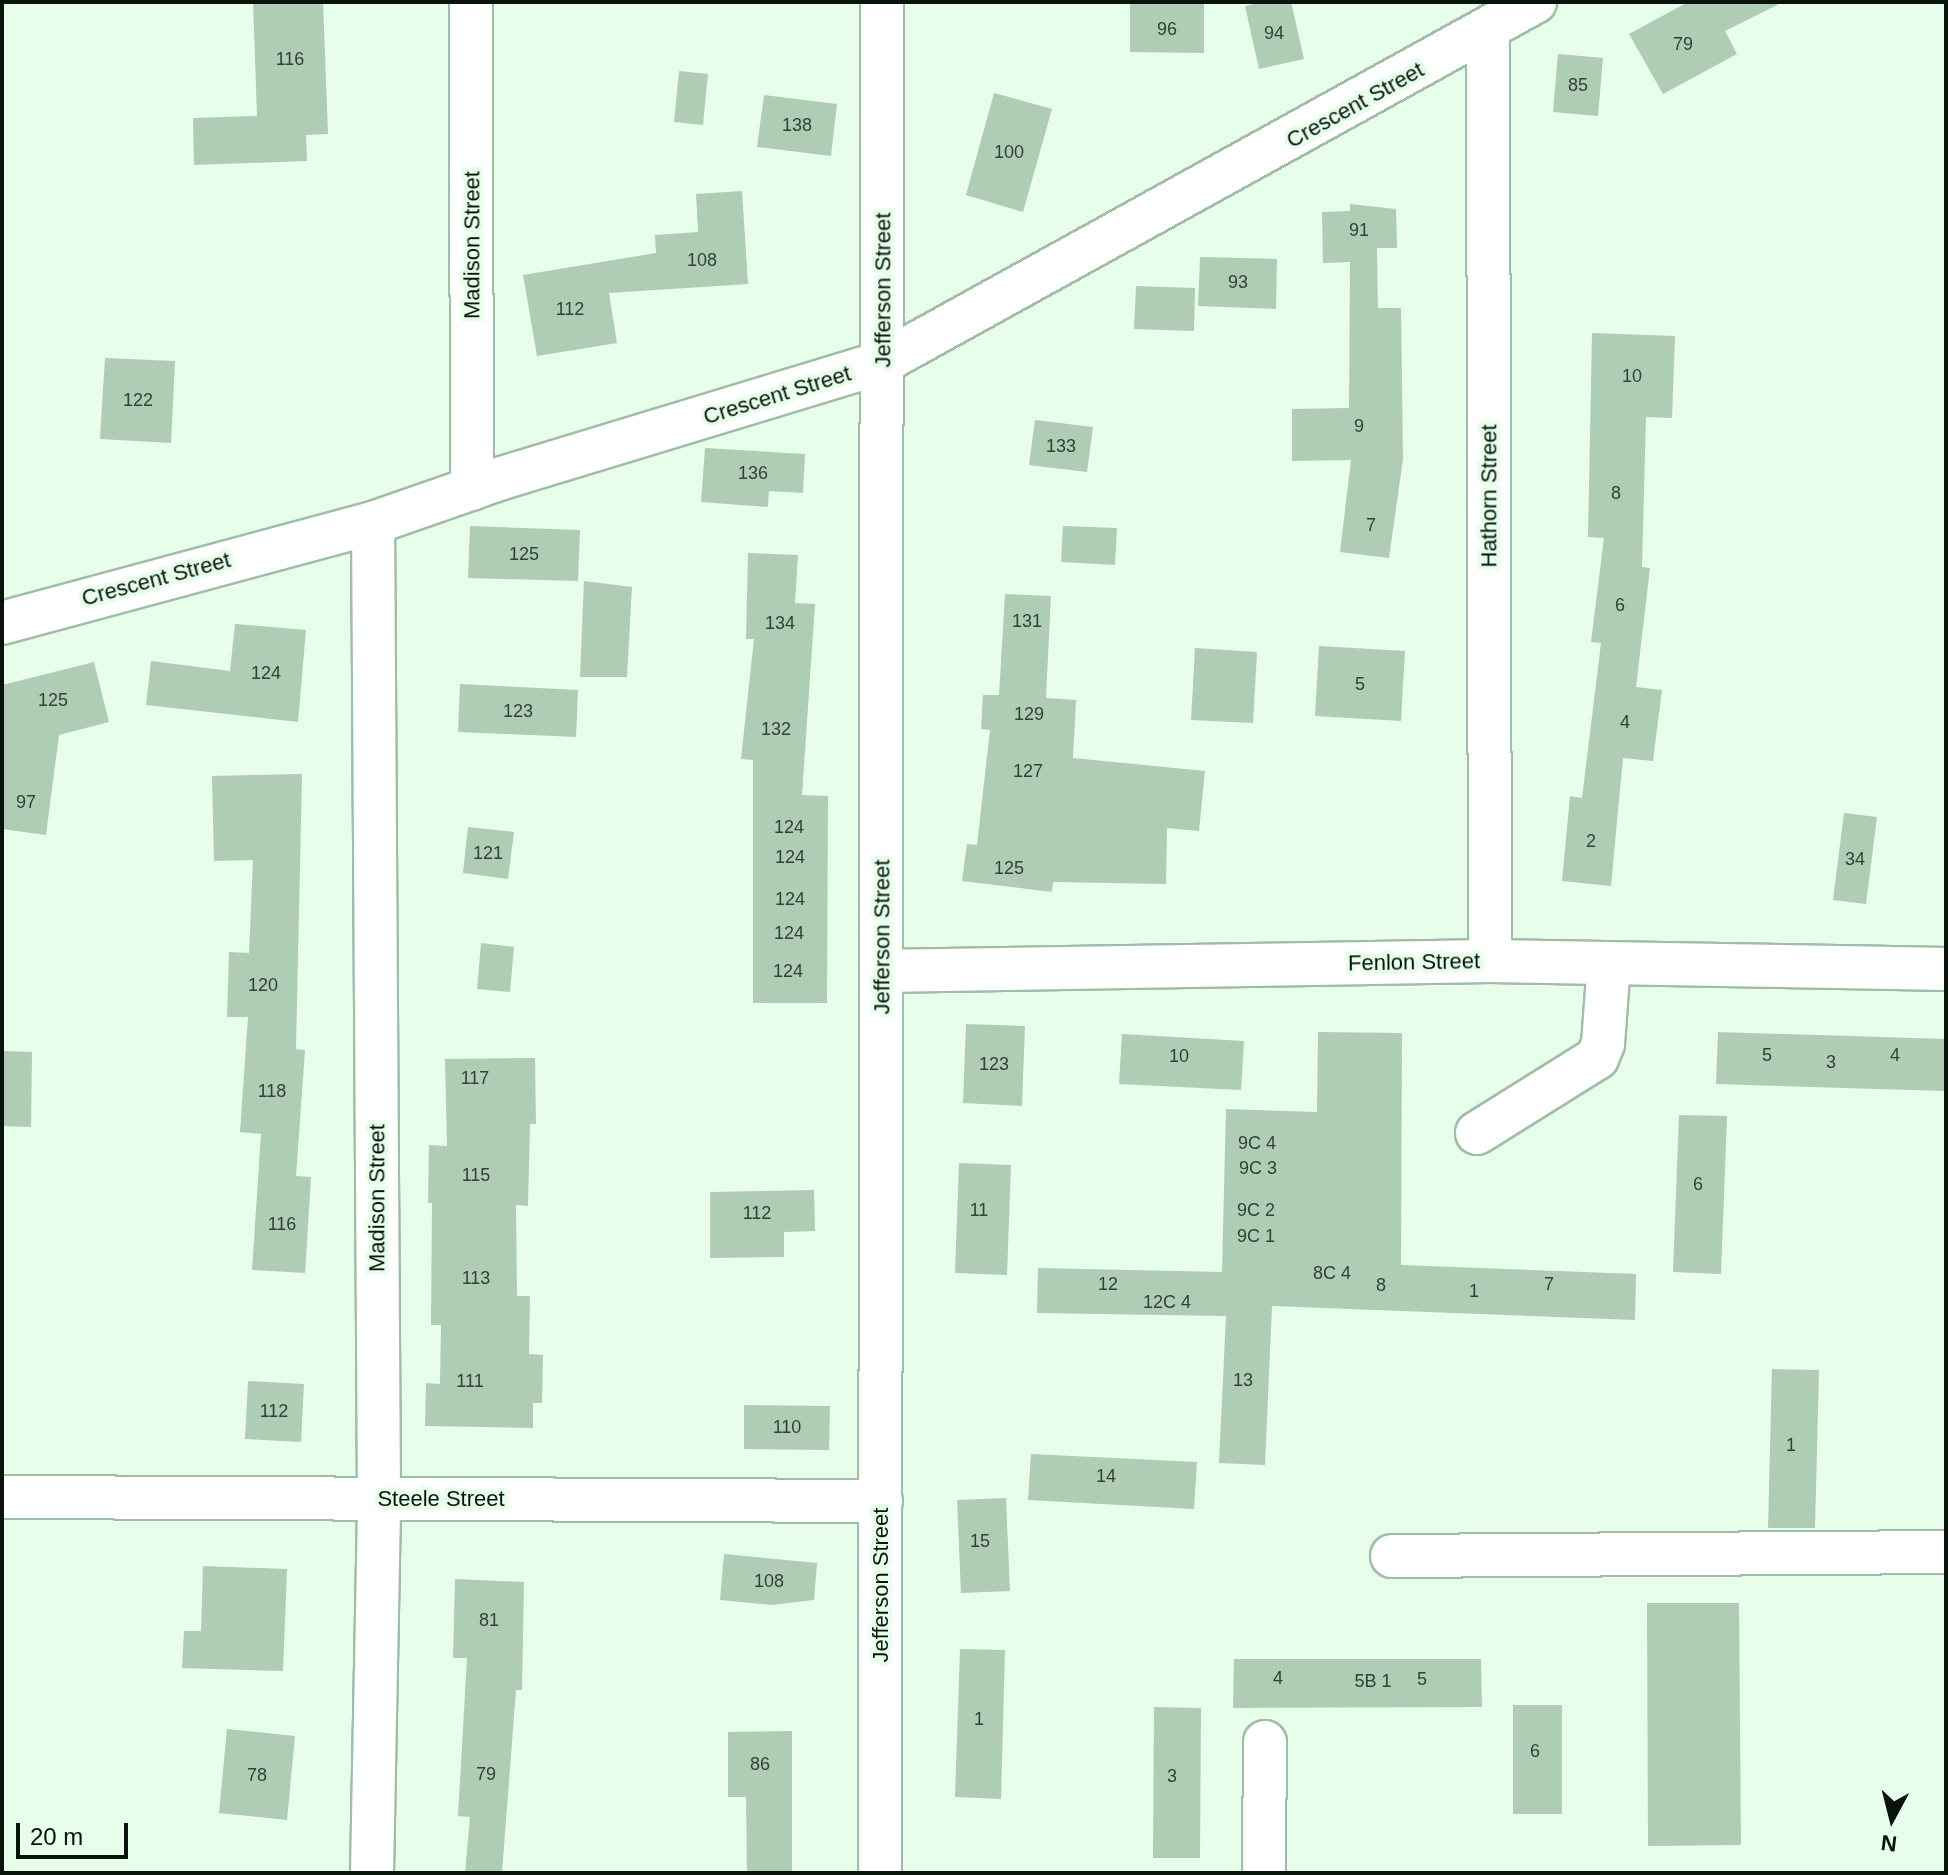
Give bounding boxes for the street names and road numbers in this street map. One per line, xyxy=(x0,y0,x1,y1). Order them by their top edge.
street label: Crescent Street xyxy=(1282,56,1428,154)
street label: Madison Street xyxy=(459,171,485,319)
street label: Jefferson Street xyxy=(870,213,896,367)
street label: Crescent Street xyxy=(700,360,854,430)
street label: Hathorn Street xyxy=(1476,424,1502,568)
street label: Crescent Street xyxy=(79,546,233,612)
street label: Jefferson Street xyxy=(869,860,895,1014)
street label: Fenlon Street xyxy=(1348,948,1480,976)
street label: Madison Street xyxy=(364,1124,390,1272)
street label: Steele Street xyxy=(377,1486,505,1512)
street label: Jefferson Street xyxy=(868,1508,894,1662)

